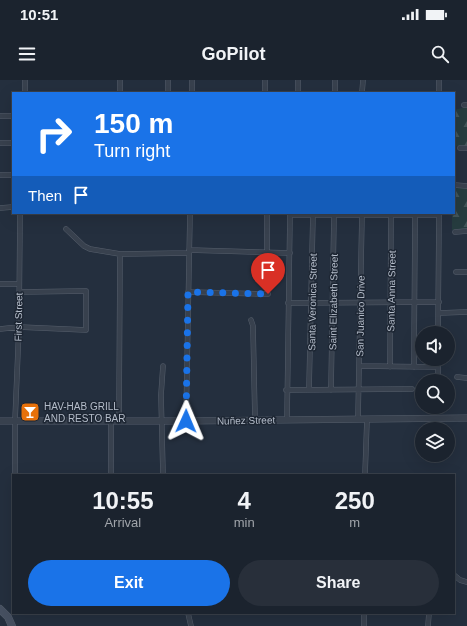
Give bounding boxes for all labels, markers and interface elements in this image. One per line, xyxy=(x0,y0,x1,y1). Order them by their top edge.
text: 10:51 xyxy=(20,6,58,23)
icon: menu xyxy=(16,43,38,65)
icon: search xyxy=(429,43,451,65)
text: GoPilot xyxy=(202,44,266,64)
icon: right xyxy=(28,108,80,160)
text: 150 m xyxy=(94,108,173,139)
text: Turn right xyxy=(94,141,170,161)
icon: arrive xyxy=(70,184,92,206)
text: Then xyxy=(28,187,62,204)
street label: Santa Anna Street xyxy=(385,250,398,332)
pin xyxy=(251,253,285,294)
street label: Santa Veronica Street xyxy=(306,253,319,351)
street label: Saint Elizabeth Street xyxy=(327,254,340,350)
icon: arrive xyxy=(257,259,279,281)
street label: San Juanico Drive xyxy=(354,275,367,357)
street label: First Street xyxy=(13,292,24,342)
map controls xyxy=(415,326,455,462)
button: sound xyxy=(415,326,455,366)
button: search xyxy=(415,374,455,414)
position arrow xyxy=(165,400,207,442)
bar icon: HAV-HAB GRILL AND RESTO BAR xyxy=(19,401,41,423)
place label: HAV-HAB GRILL AND RESTO BAR xyxy=(44,401,126,424)
street label: Nuñez Street xyxy=(217,414,275,427)
button: layers xyxy=(415,422,455,462)
text: 10:55 xyxy=(92,487,154,514)
text: 4 xyxy=(237,487,251,514)
text: 250 xyxy=(335,487,375,514)
text: Arrival xyxy=(104,515,141,530)
text: min xyxy=(234,515,255,530)
text: m xyxy=(349,515,360,530)
button: Exit xyxy=(28,560,230,606)
button: Share xyxy=(238,560,439,606)

